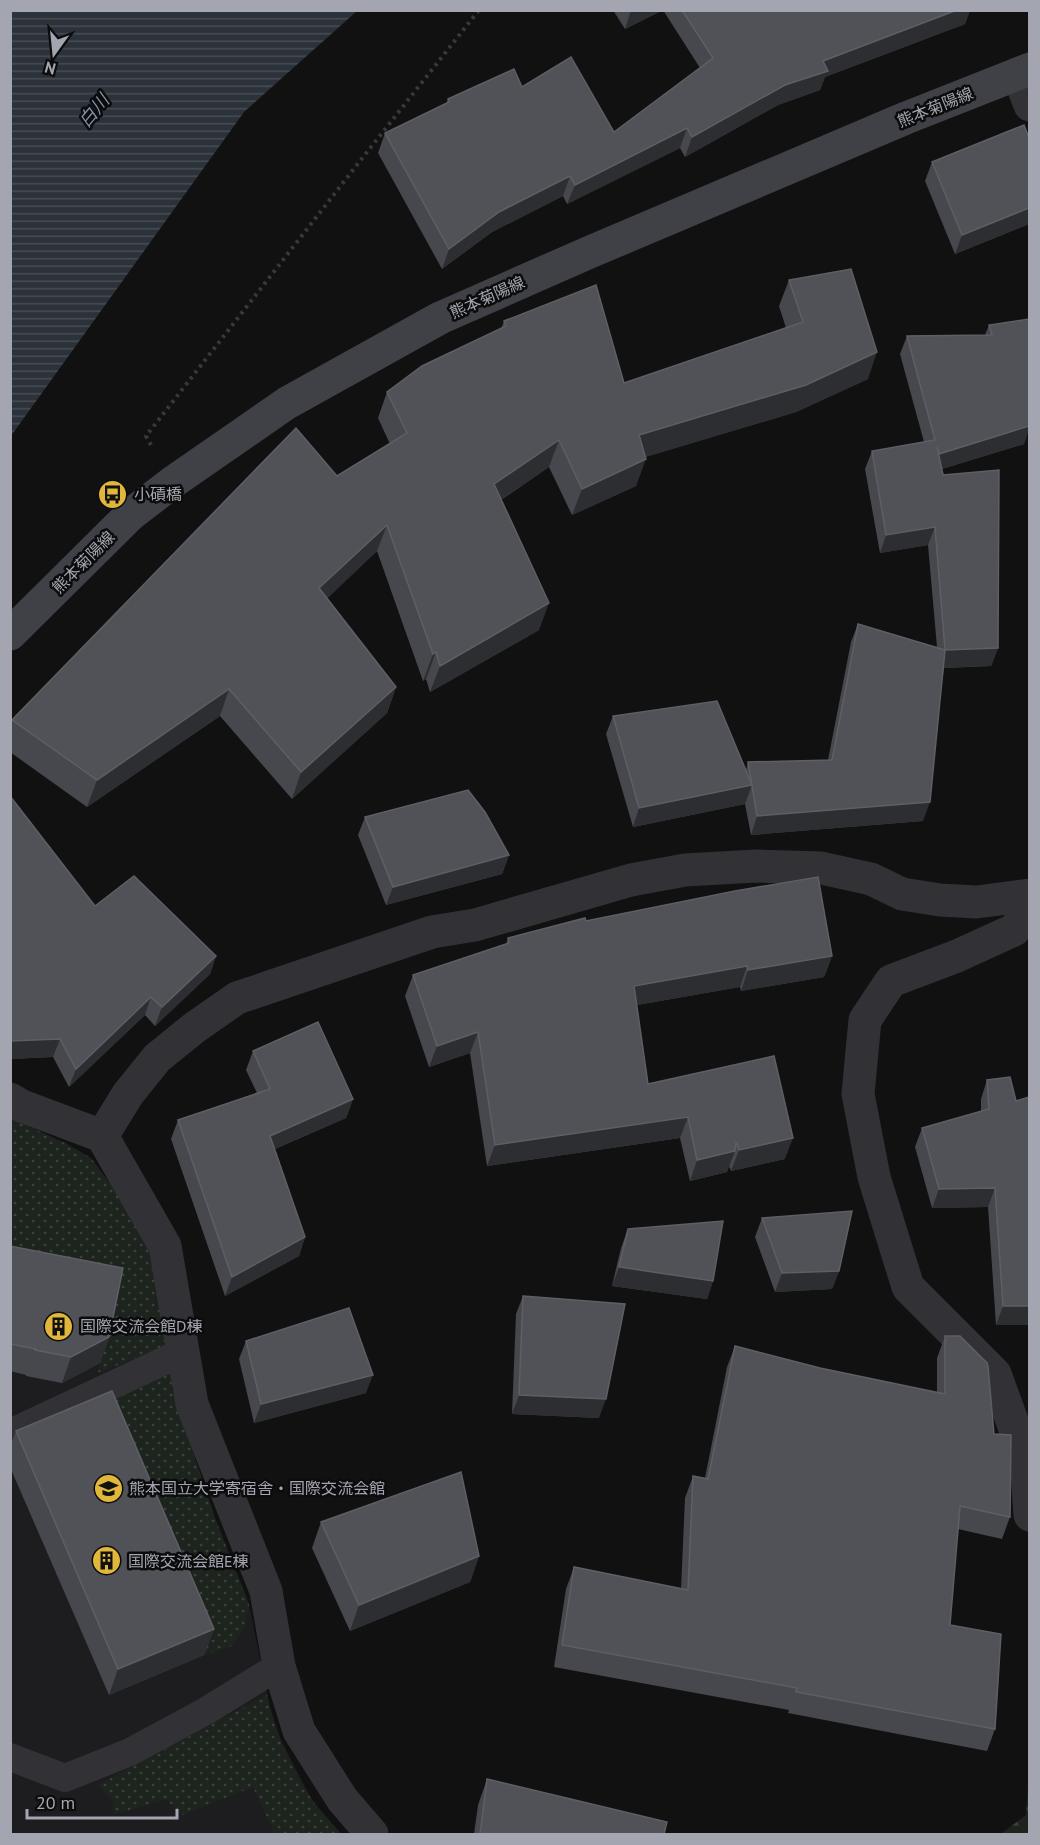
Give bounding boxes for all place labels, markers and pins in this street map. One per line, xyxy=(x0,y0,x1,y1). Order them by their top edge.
bus stop icon: 小磧橋 xyxy=(97,478,129,510)
place label: 小磧橋 xyxy=(134,484,182,504)
building icon: 国際交流会館D棟 xyxy=(43,1310,75,1342)
place label: 国際交流会館D棟 xyxy=(80,1316,202,1336)
school or university icon: 熊本国立大学寄宿舎・国際交流会館 xyxy=(92,1472,124,1504)
place label: 熊本国立大学寄宿舎・国際交流会館 xyxy=(129,1478,385,1498)
building icon: 国際交流会館E棟 xyxy=(91,1545,123,1577)
place label: 国際交流会館E棟 xyxy=(128,1551,249,1571)

